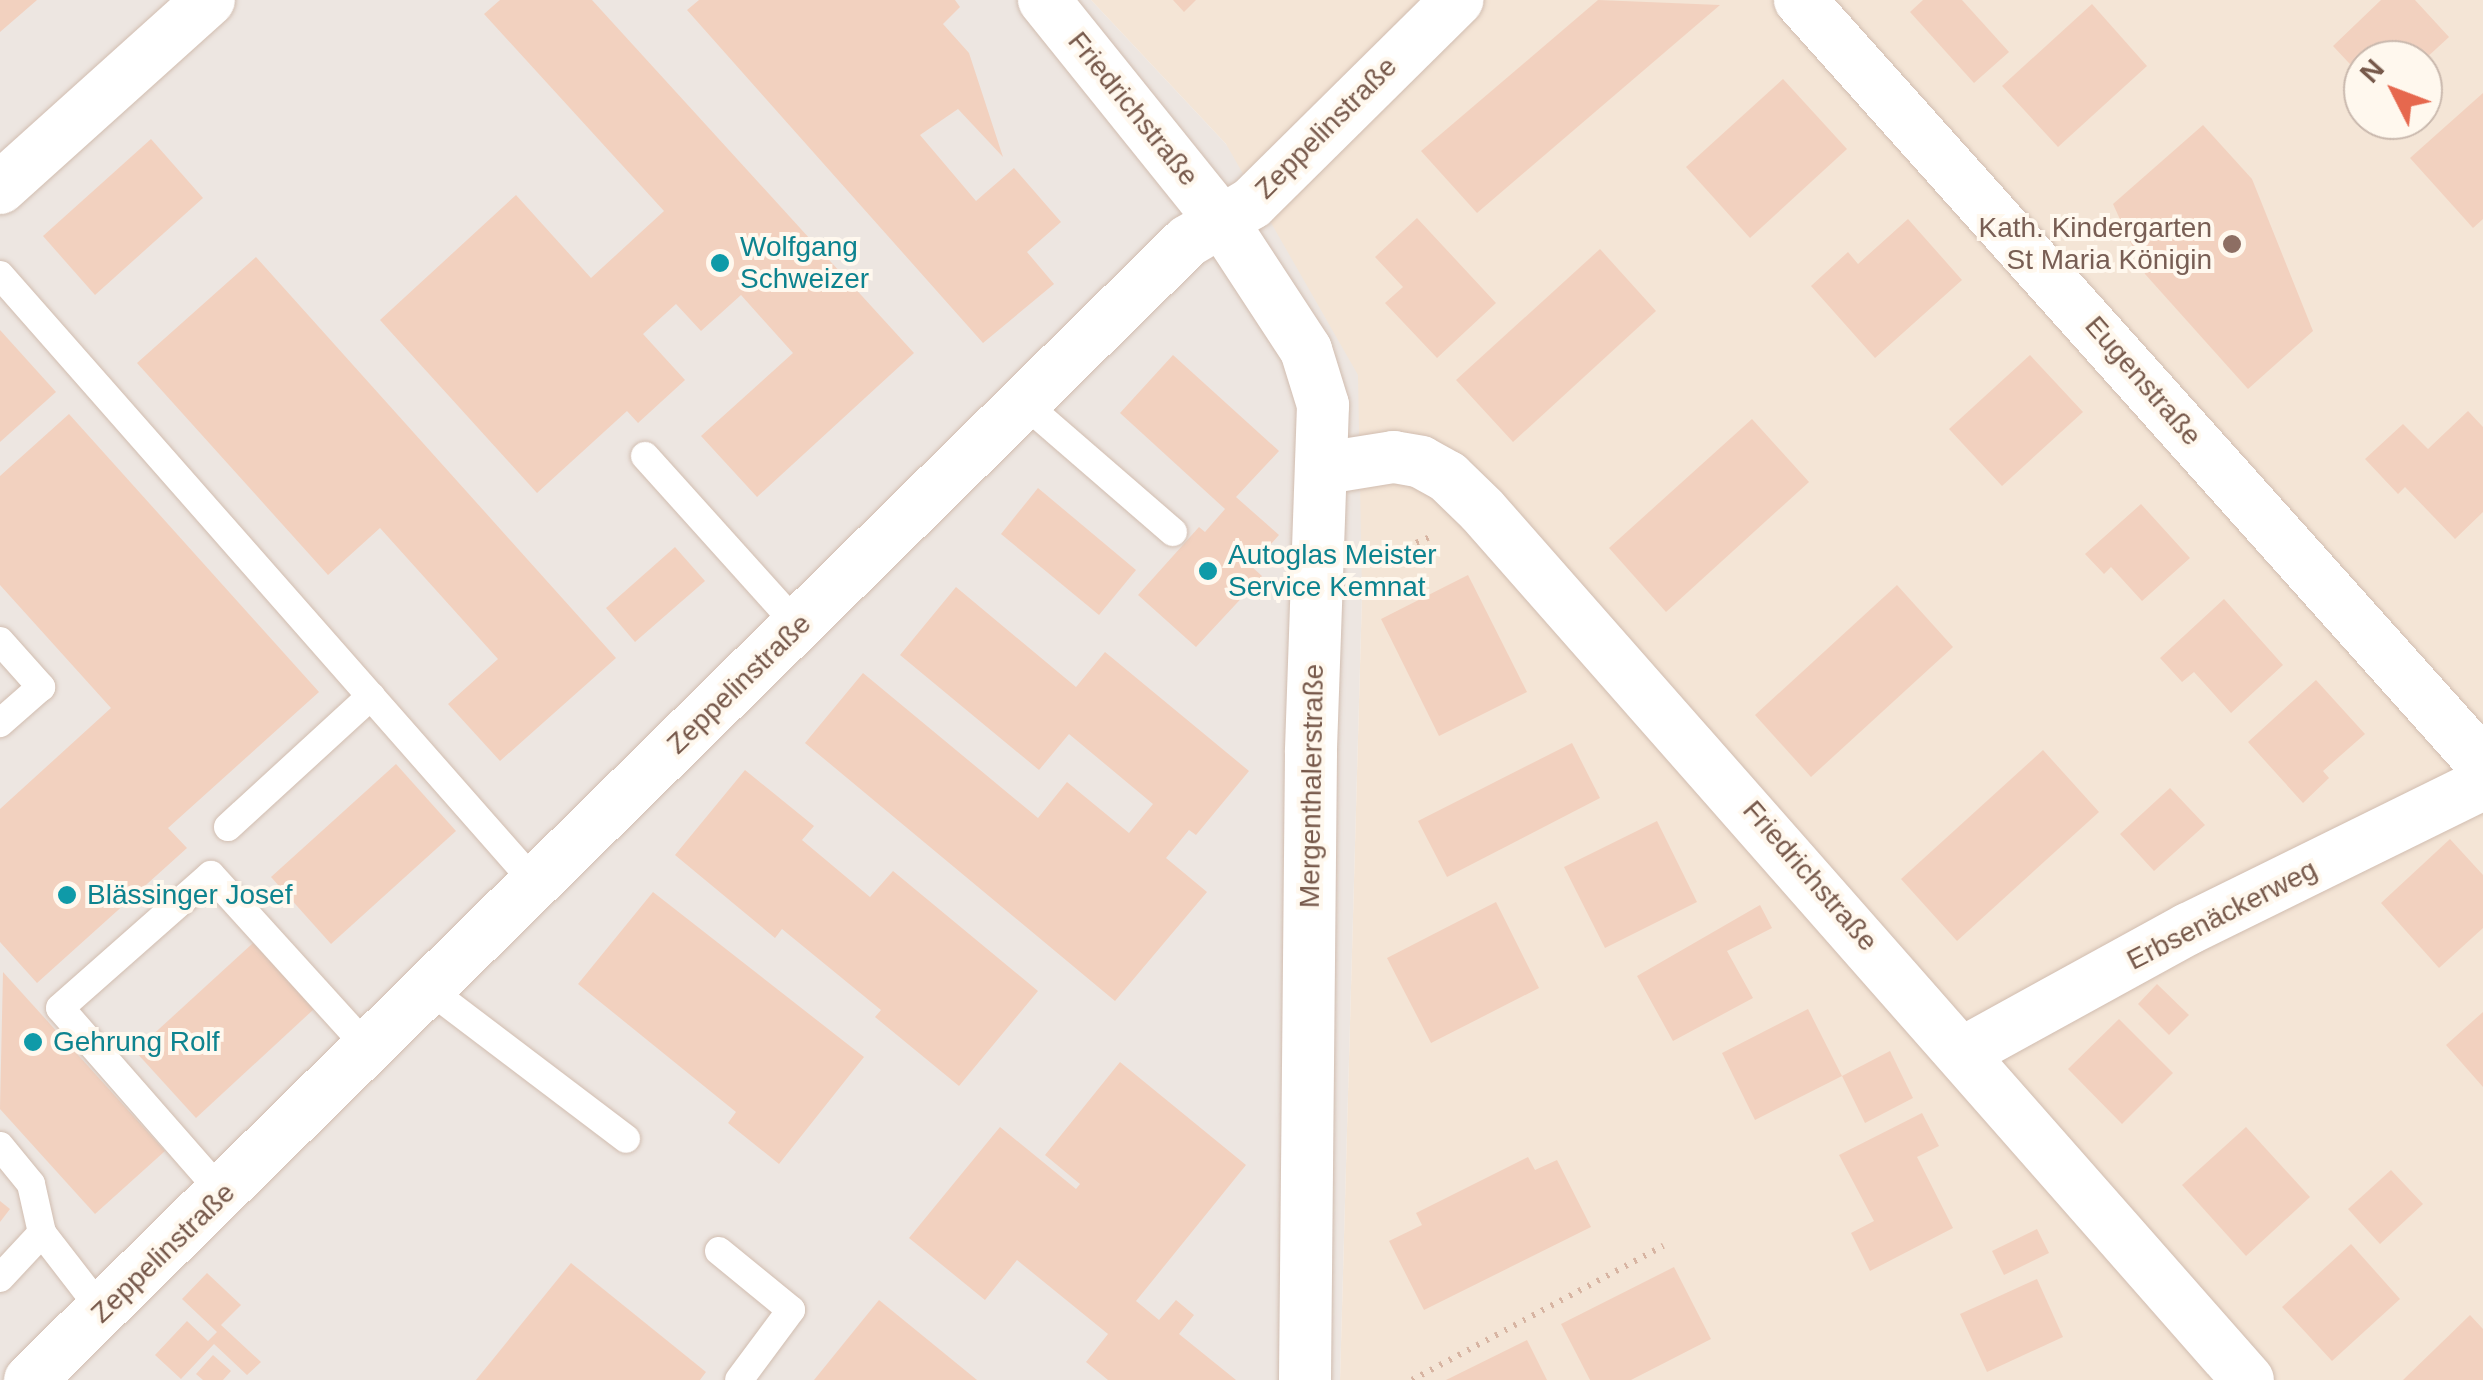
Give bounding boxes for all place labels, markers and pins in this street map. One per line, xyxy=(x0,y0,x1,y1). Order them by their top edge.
place label: Kath. Kindergarten St Maria Königin xyxy=(1979,211,2212,277)
place label: Wolfgang Schweizer xyxy=(740,230,869,296)
marker: Kath. Kindergarten St Maria Königin xyxy=(2221,233,2243,255)
marker: Wolfgang Schweizer xyxy=(709,252,731,274)
place label: Autoglas Meister Service Kemnat xyxy=(1228,538,1437,604)
marker: Autoglas Meister Service Kemnat xyxy=(1197,560,1219,582)
place label: Blässinger Josef xyxy=(87,878,292,912)
marker: Blässinger Josef xyxy=(56,884,78,906)
place label: Gehrung Rolf xyxy=(53,1025,220,1059)
marker: Gehrung Rolf xyxy=(22,1031,44,1053)

